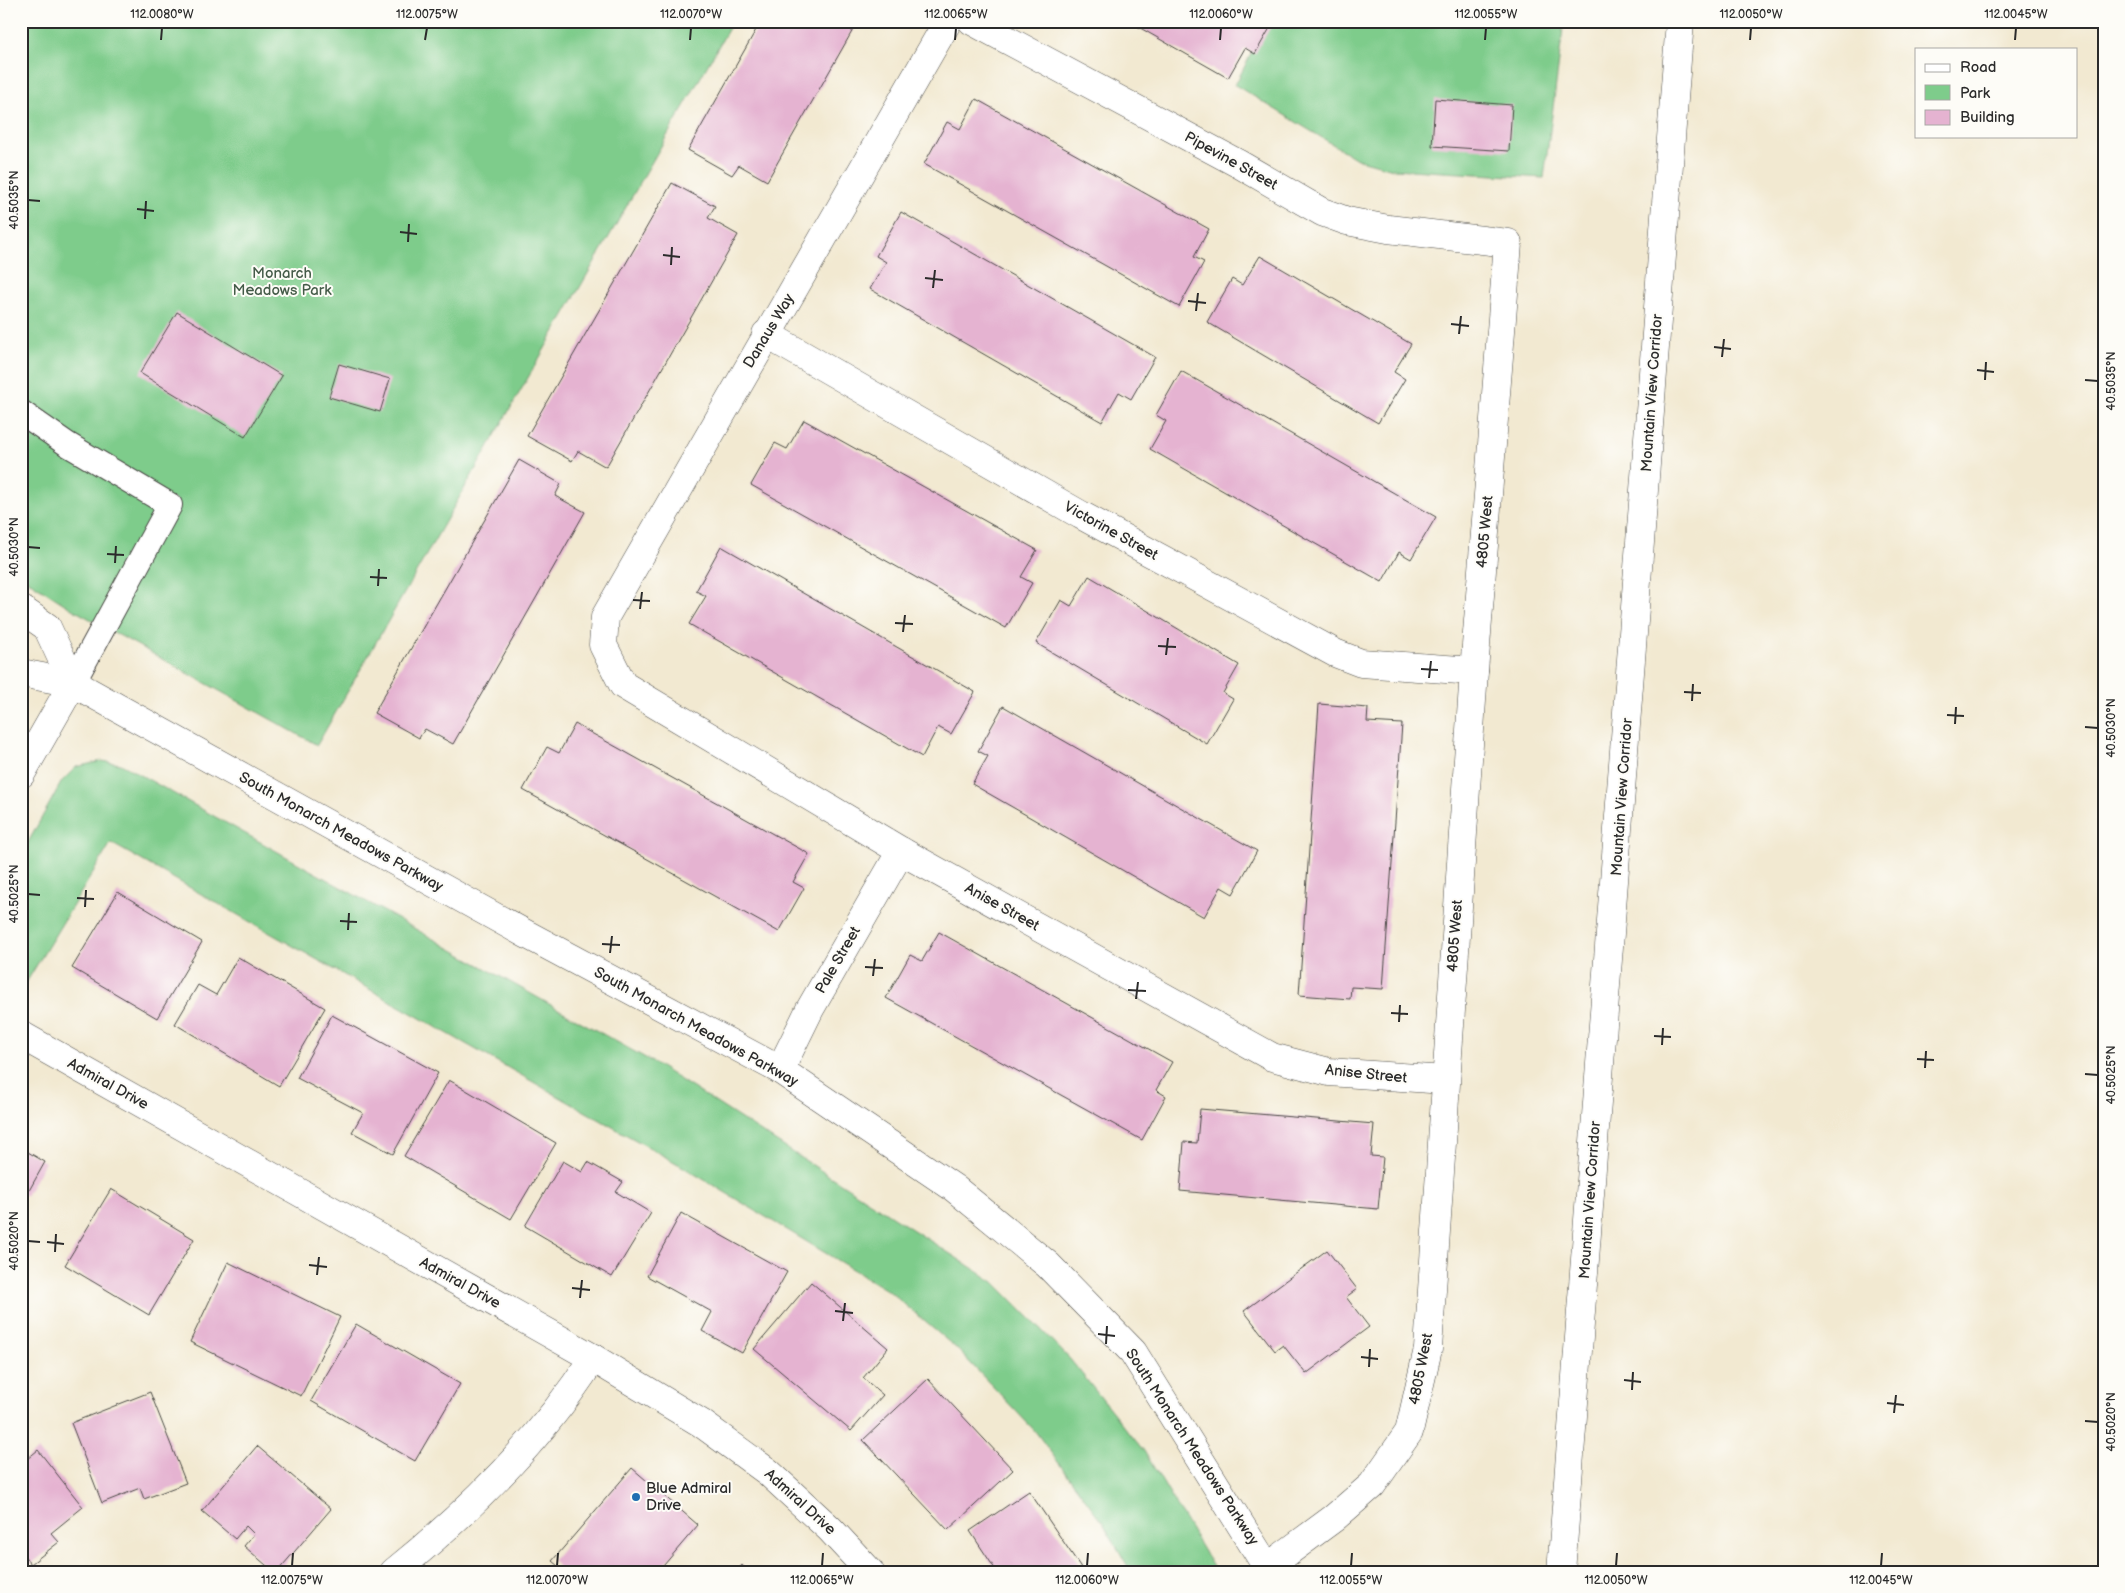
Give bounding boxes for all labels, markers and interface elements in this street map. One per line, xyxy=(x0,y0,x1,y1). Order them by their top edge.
text: 112.0080°W xyxy=(130,7,194,22)
text: 112.0075°W xyxy=(396,7,458,22)
text: 112.0070°W xyxy=(660,7,722,22)
text: 112.0065°W xyxy=(924,7,988,22)
text: 112.0060°W xyxy=(1189,7,1253,22)
text: 112.0055°W xyxy=(1455,7,1518,22)
text: 112.0050°W xyxy=(1719,7,1783,22)
text: 112.0045°W xyxy=(1984,7,2048,22)
legend xyxy=(1915,48,2078,138)
text: Road xyxy=(1960,58,1996,77)
text: Park xyxy=(1960,84,1991,103)
text: Building xyxy=(1960,108,2015,127)
street label: Pipevine Street xyxy=(1181,128,1281,195)
text: 40.5035°N xyxy=(7,170,22,230)
park label: Monarch Meadows Park xyxy=(233,264,332,300)
street label: Danaus Way xyxy=(739,290,799,372)
street label: Mountain View Corridor xyxy=(1637,313,1667,473)
text: 40.5035°N xyxy=(2104,351,2119,411)
street label: 4805 West xyxy=(1472,495,1498,569)
street label: Victorine Street xyxy=(1061,497,1162,565)
text: 40.5030°N xyxy=(7,517,22,577)
text: 40.5030°N xyxy=(2104,698,2119,758)
street label: Mountain View Corridor xyxy=(1607,717,1637,877)
street label: South Monarch Meadows Parkway xyxy=(235,768,447,896)
text: 40.5025°N xyxy=(7,864,22,924)
street label: Anise Street xyxy=(961,879,1043,935)
street label: 4805 West xyxy=(1443,899,1467,973)
street label: Pale Street xyxy=(811,923,865,997)
street label: South Monarch Meadows Parkway xyxy=(590,963,802,1091)
text: 40.5025°N xyxy=(2104,1045,2119,1105)
street label: Admiral Drive xyxy=(64,1054,152,1114)
street label: Anise Street xyxy=(1324,1060,1408,1088)
street label: Mountain View Corridor xyxy=(1575,1120,1605,1280)
text: 40.5020°N xyxy=(7,1211,22,1271)
street label: Admiral Drive xyxy=(416,1253,504,1313)
street label: 4805 West xyxy=(1405,1331,1437,1406)
street label: South Monarch Meadows Parkway xyxy=(1121,1345,1263,1549)
text: 40.5020°N xyxy=(2104,1392,2119,1452)
street label: Admiral Drive xyxy=(760,1465,840,1539)
place label: Blue Admiral Drive xyxy=(646,1479,731,1515)
marker: Blue Admiral Drive xyxy=(630,1491,642,1503)
text: 112.0075°W xyxy=(261,1573,323,1588)
text: 112.0070°W xyxy=(526,1573,588,1588)
text: 112.0065°W xyxy=(790,1573,854,1588)
text: 112.0060°W xyxy=(1055,1573,1119,1588)
text: 112.0055°W xyxy=(1320,1573,1383,1588)
text: 112.0050°W xyxy=(1584,1573,1648,1588)
text: 112.0045°W xyxy=(1849,1573,1913,1588)

